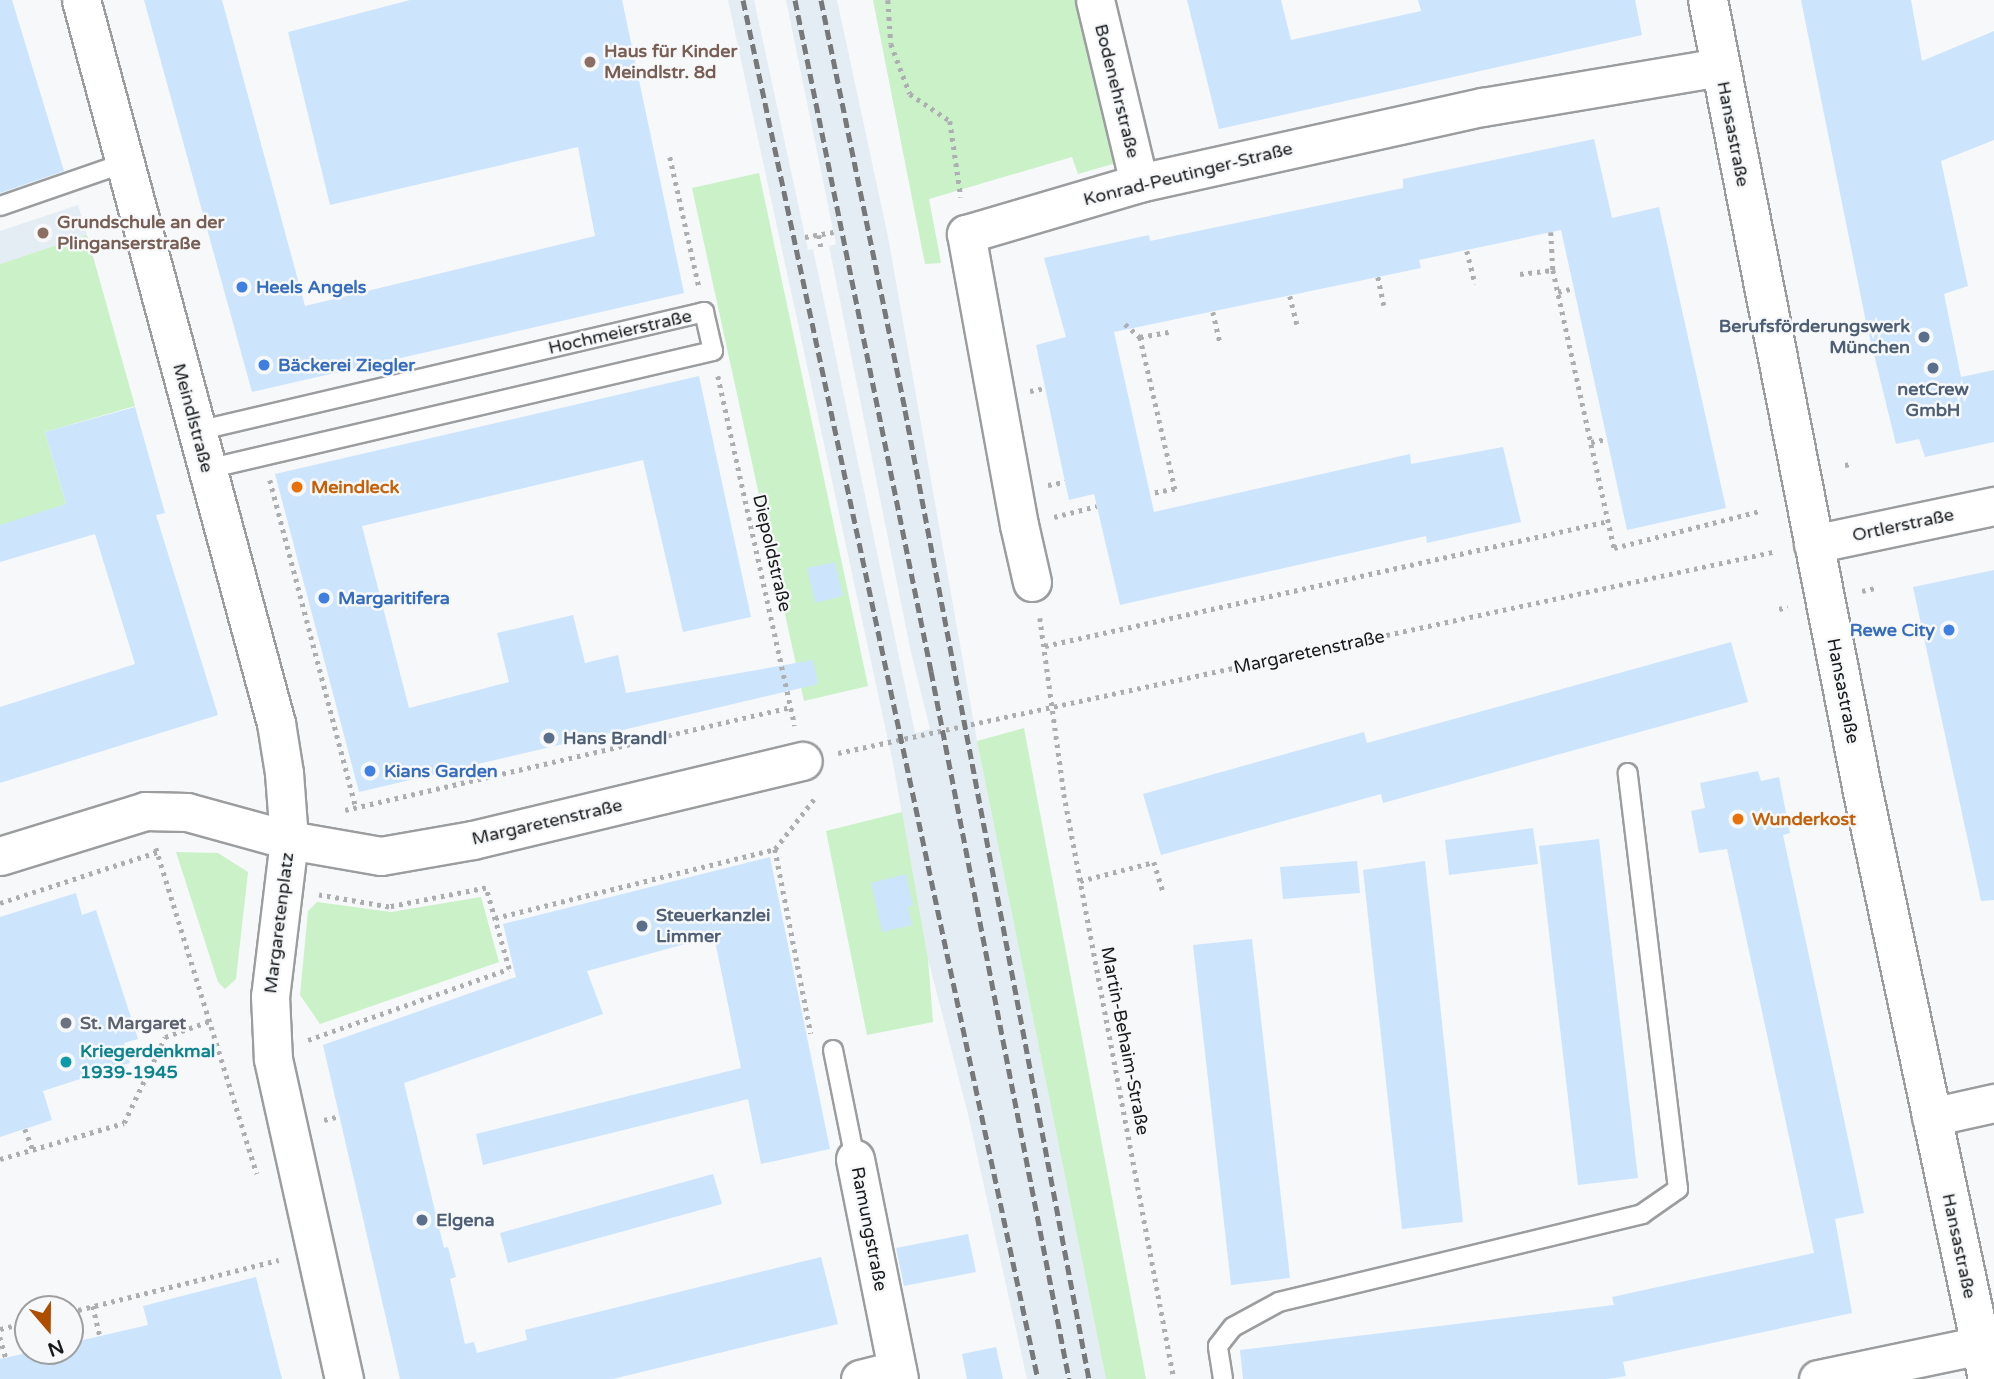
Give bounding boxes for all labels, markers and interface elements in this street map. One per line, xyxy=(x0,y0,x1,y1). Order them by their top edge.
street label: Bodenehrstraße xyxy=(1090,22,1144,160)
place label: Haus für Kinder Meindlstr. 8d xyxy=(604,41,737,84)
marker: Haus für Kinder Meindlstr. 8d xyxy=(582,54,598,70)
street label: Hansastraße xyxy=(1712,79,1754,189)
street label: Konrad-Peutinger-Straße xyxy=(1081,138,1295,210)
place label: Grundschule an der Plinganserstraße xyxy=(57,212,224,255)
marker: Grundschule an der Plinganserstraße xyxy=(35,225,51,241)
place label: Heels Angels xyxy=(256,276,366,298)
marker: Heels Angels xyxy=(234,279,250,295)
street label: Hochmeierstraße xyxy=(546,305,694,359)
place label: Berufsförderungswerk München xyxy=(1719,316,1910,358)
marker: Berufsförderungswerk München xyxy=(1916,329,1932,345)
place label: Bäckerei Ziegler xyxy=(278,354,415,376)
marker: Bäckerei Ziegler xyxy=(256,357,272,373)
marker: netCrew GmbH xyxy=(1925,360,1941,376)
street label: Meindlstraße xyxy=(168,361,218,475)
place label: netCrew GmbH xyxy=(1897,379,1969,422)
place label: Meindleck xyxy=(311,476,399,498)
marker: Meindleck xyxy=(289,479,305,495)
street label: Diepoldstraße xyxy=(748,492,796,614)
street label: Ortlerstraße xyxy=(1850,504,1956,546)
place label: Margaritifera xyxy=(338,587,450,609)
marker: Margaritifera xyxy=(316,590,332,606)
place label: Rewe City xyxy=(1850,619,1935,641)
marker: Rewe City xyxy=(1941,622,1957,638)
street label: Margaretenstraße xyxy=(1231,625,1387,679)
street label: Hansastraße xyxy=(1822,636,1864,746)
place label: Hans Brandl xyxy=(563,727,667,749)
marker: Hans Brandl xyxy=(541,730,557,746)
place label: Kians Garden xyxy=(384,760,498,782)
marker: Kians Garden xyxy=(362,763,378,779)
street label: Margaretenstraße xyxy=(470,794,624,850)
place label: Wunderkost xyxy=(1752,808,1856,830)
marker: Wunderkost xyxy=(1730,811,1746,827)
street label: Margaretenplatz xyxy=(260,851,298,995)
place label: Steuerkanzlei Limmer xyxy=(656,905,770,948)
marker: Steuerkanzlei Limmer xyxy=(634,918,650,934)
street label: Martin-Behaim-Straße xyxy=(1096,945,1154,1137)
place label: St. Margaret xyxy=(80,1012,186,1034)
marker: St. Margaret xyxy=(58,1015,74,1031)
place label: Kriegerdenkmal 1939-1945 xyxy=(80,1041,215,1084)
marker: Kriegerdenkmal 1939-1945 xyxy=(58,1054,74,1070)
street label: Ramungstraße xyxy=(846,1165,892,1293)
street label: Hansastraße xyxy=(1937,1191,1981,1301)
place label: Elgena xyxy=(436,1209,495,1231)
marker: Elgena xyxy=(414,1212,430,1228)
north arrow xyxy=(14,1295,84,1365)
text: N xyxy=(45,1335,66,1361)

